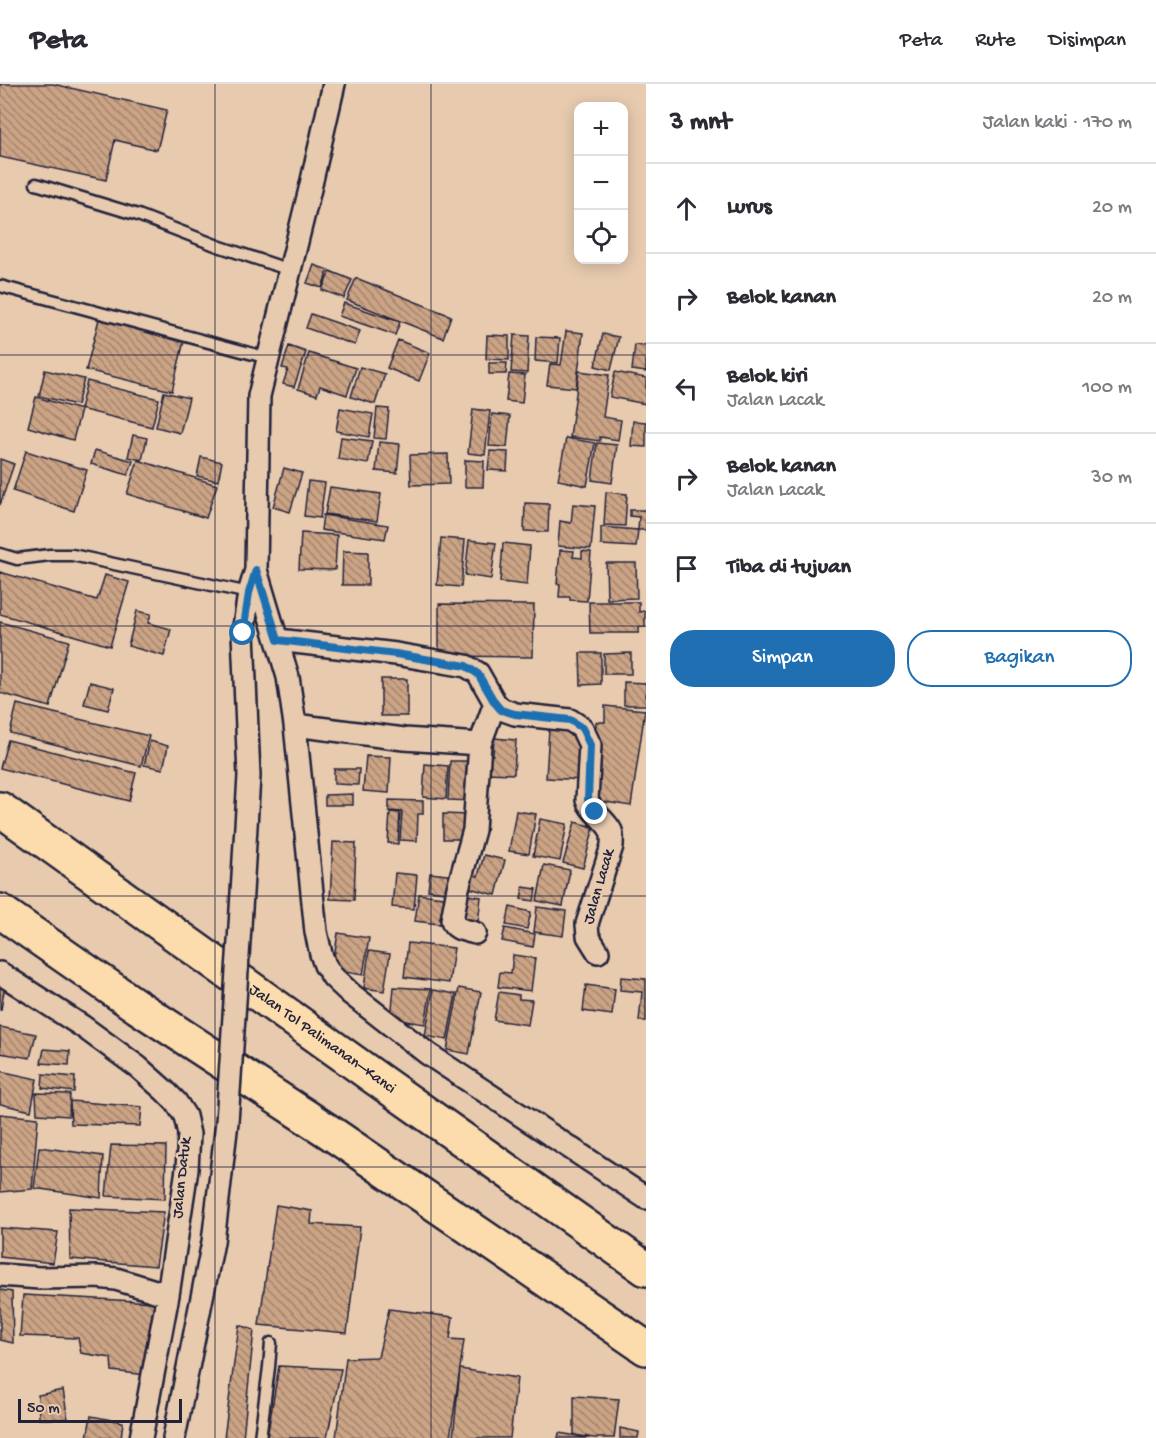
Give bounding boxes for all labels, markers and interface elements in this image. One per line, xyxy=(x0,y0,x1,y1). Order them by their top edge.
text: Peta xyxy=(30,25,87,58)
text: Peta xyxy=(900,29,942,54)
text: Rute xyxy=(975,29,1016,54)
text: Disimpan xyxy=(1049,29,1126,54)
map controls xyxy=(574,102,628,264)
button: + xyxy=(574,102,628,156)
text: 3 mnt xyxy=(670,108,731,139)
text: Jalan kaki · 170 m xyxy=(983,112,1132,135)
button: − xyxy=(574,156,628,210)
icon: ahead xyxy=(670,192,703,225)
text: Lurus xyxy=(727,195,772,221)
text: 20 m xyxy=(1092,197,1132,220)
button: locate xyxy=(574,210,628,264)
icon: right xyxy=(670,282,703,315)
text: Belok kanan xyxy=(727,285,836,311)
text: 20 m xyxy=(1092,287,1132,310)
text: Belok kiri xyxy=(727,364,808,390)
icon: left xyxy=(670,372,703,405)
text: 100 m xyxy=(1082,377,1132,400)
text: Jalan Lacak xyxy=(727,390,824,413)
text: Belok kanan xyxy=(727,454,836,480)
icon: right xyxy=(670,462,703,495)
text: 30 m xyxy=(1091,467,1132,490)
text: Jalan Lacak xyxy=(727,480,824,503)
icon: arrive xyxy=(670,552,703,585)
text: Tiba di tujuan xyxy=(727,555,851,581)
route start xyxy=(229,619,255,645)
button: Simpan xyxy=(670,630,895,687)
button: Bagikan xyxy=(907,630,1132,687)
route end xyxy=(581,798,607,824)
street label: Jalan Lacak xyxy=(580,845,620,927)
street label: Jalan Tol Palimanan–Kanci xyxy=(245,981,399,1098)
street label: Jalan Datuk xyxy=(169,1135,197,1220)
scale bar xyxy=(18,1396,182,1424)
text: 50 m xyxy=(27,1400,60,1419)

